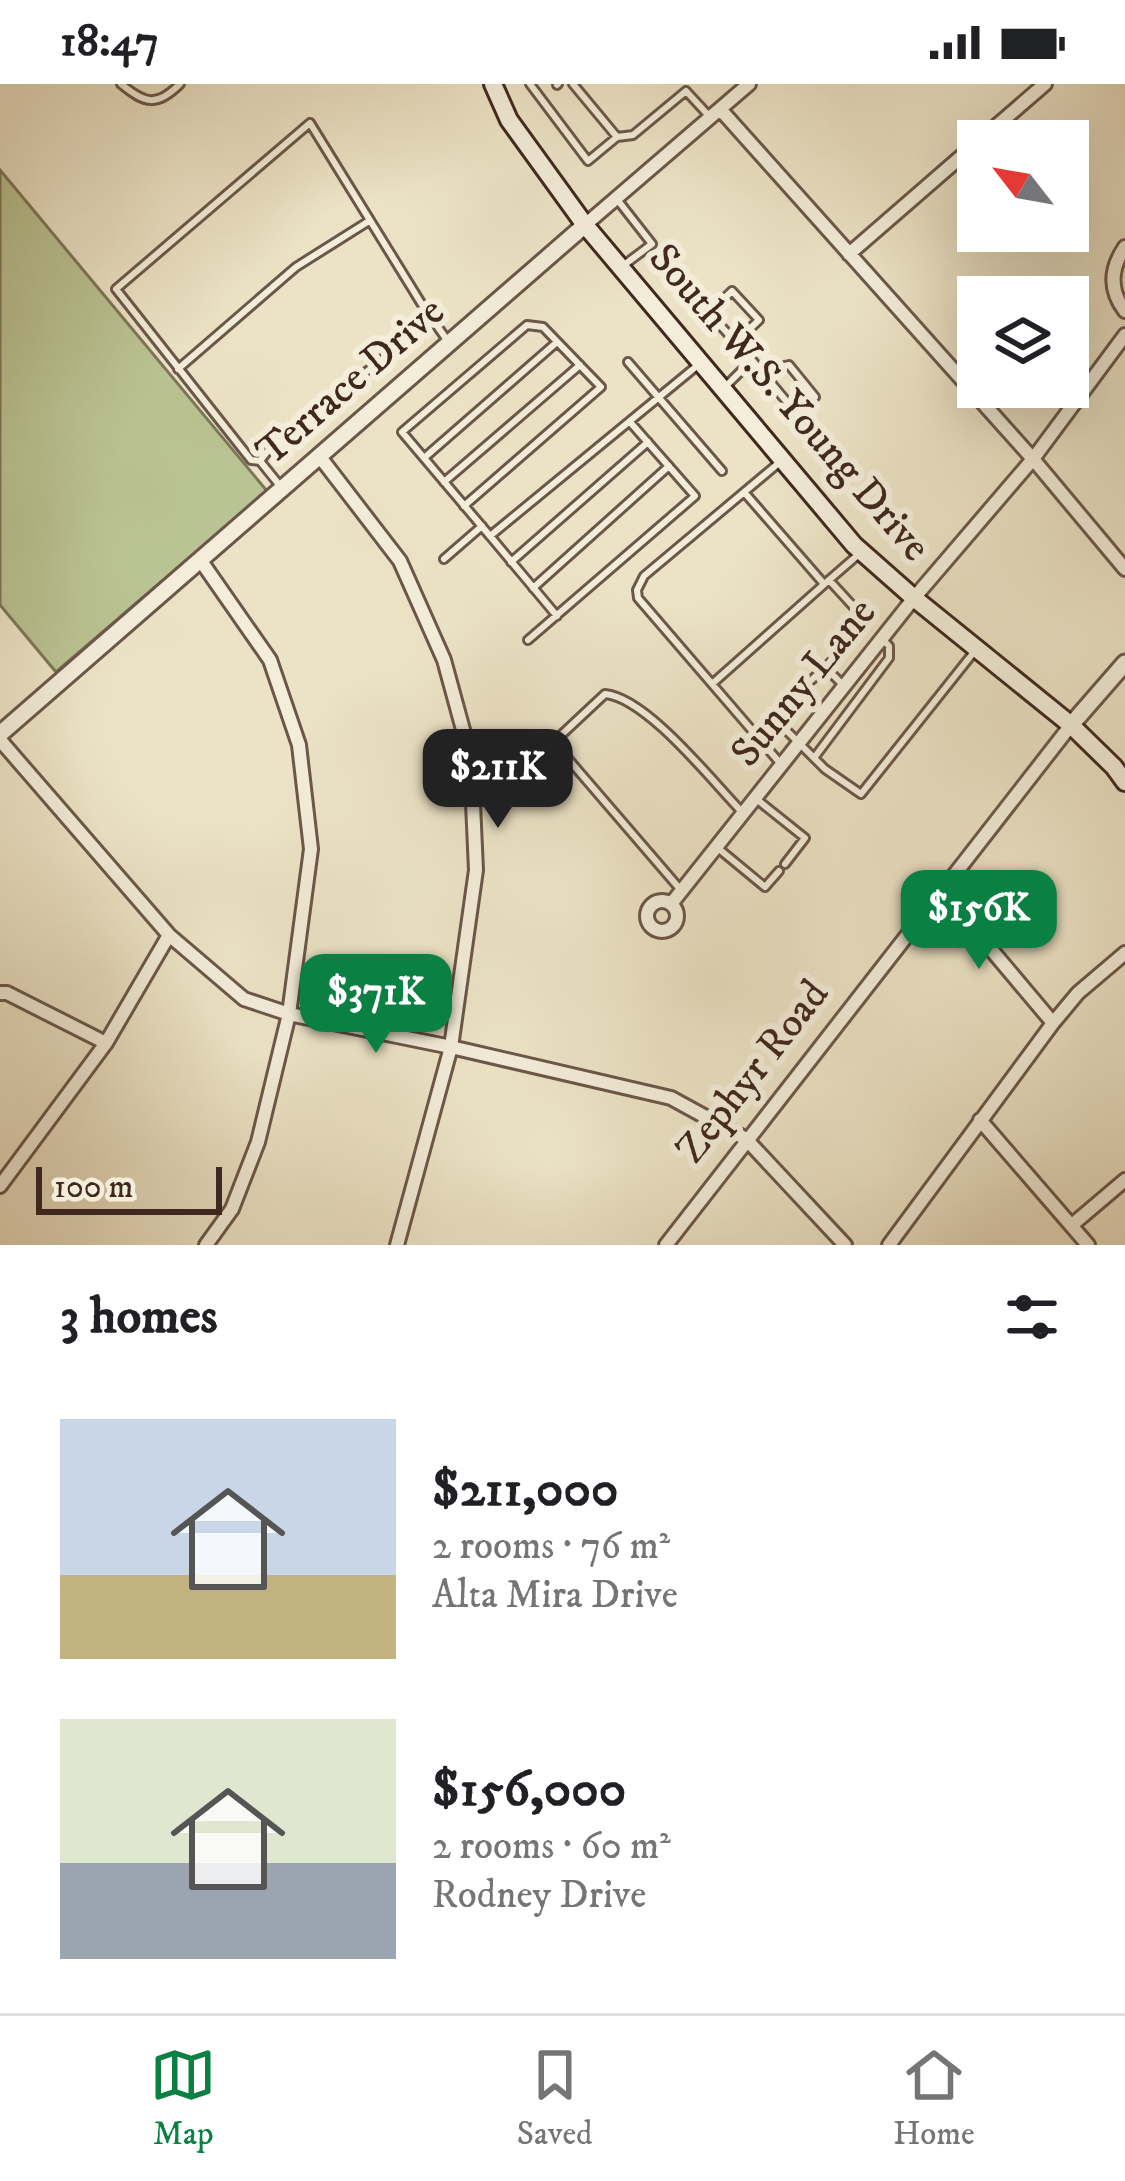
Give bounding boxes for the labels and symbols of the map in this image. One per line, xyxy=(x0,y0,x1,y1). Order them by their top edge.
north arrow xyxy=(957,120,1089,252)
street label: South W.S. Young Drive xyxy=(637,234,941,572)
street label: Terrace Drive xyxy=(246,286,456,478)
street label: Sunny Lane xyxy=(720,588,888,778)
pin: $211K xyxy=(414,729,582,831)
pin: $156K xyxy=(895,870,1063,972)
pin: $371K xyxy=(292,954,460,1056)
street label: Zephyr Road xyxy=(665,970,841,1174)
scale bar xyxy=(36,1161,222,1214)

